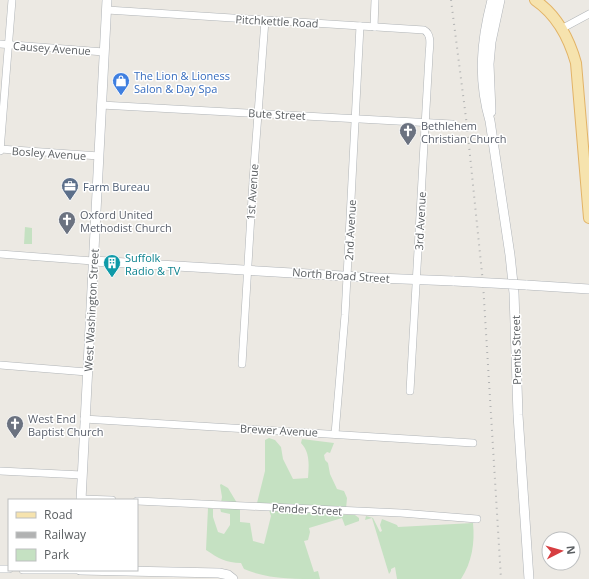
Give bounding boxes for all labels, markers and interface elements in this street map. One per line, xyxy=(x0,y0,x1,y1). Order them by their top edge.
street label: Pitchkettle Road xyxy=(235,11,319,31)
street label: Causey Avenue xyxy=(13,38,91,58)
place label: The Lion & Lioness Salon & Day Spa xyxy=(134,68,230,96)
shop icon: The Lion & Lioness Salon & Day Spa xyxy=(111,71,131,96)
street label: Bute Street xyxy=(248,105,306,123)
place label: Bethlehem Christian Church xyxy=(421,118,507,146)
church icon: Bethlehem Christian Church xyxy=(398,121,418,146)
street label: Bosley Avenue xyxy=(11,143,87,163)
street label: 1st Avenue xyxy=(243,163,261,221)
office icon: Farm Bureau xyxy=(60,176,80,201)
place label: Farm Bureau xyxy=(83,179,150,194)
street label: 3rd Avenue xyxy=(411,191,429,251)
street label: 2nd Avenue xyxy=(341,199,359,261)
place label: Oxford United Methodist Church xyxy=(80,207,172,235)
church icon: Oxford United Methodist Church xyxy=(57,210,77,235)
street label: West Washington Street xyxy=(80,248,102,372)
place label: Suffolk Radio & TV xyxy=(125,250,181,278)
building icon: Suffolk Radio & TV xyxy=(102,253,122,278)
street label: North Broad Street xyxy=(292,264,390,286)
street label: Prentis Street xyxy=(508,315,524,385)
place label: West End Baptist Church xyxy=(28,411,104,439)
church icon: West End Baptist Church xyxy=(5,414,25,439)
street label: Brewer Avenue xyxy=(240,420,318,440)
legend xyxy=(8,499,138,571)
street label: Pender Street xyxy=(271,500,343,518)
text: Road xyxy=(44,506,73,523)
text: Railway xyxy=(44,526,87,543)
north arrow xyxy=(541,531,581,571)
text: N xyxy=(564,545,579,555)
text: Park xyxy=(44,546,70,563)

